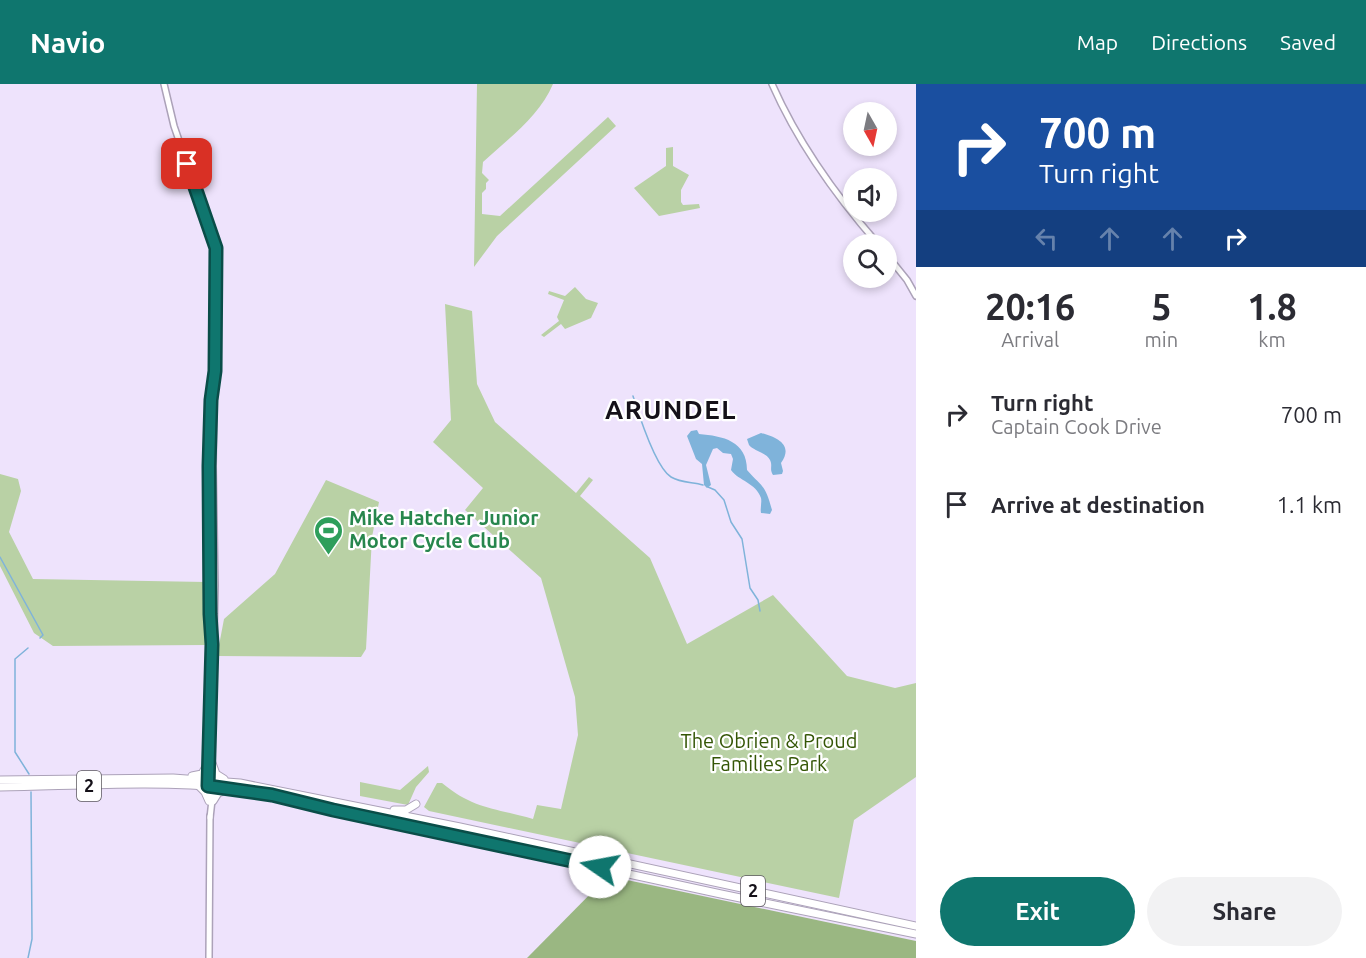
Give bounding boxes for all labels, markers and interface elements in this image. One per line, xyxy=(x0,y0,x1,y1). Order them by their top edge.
text: Navio xyxy=(30,27,105,58)
text: Map xyxy=(1077,30,1118,54)
text: Directions xyxy=(1151,30,1247,54)
text: Saved xyxy=(1280,30,1336,54)
north arrow xyxy=(843,102,897,156)
map controls xyxy=(843,102,897,288)
icon: right xyxy=(940,108,1018,186)
text: 700 m xyxy=(1039,109,1156,156)
pin xyxy=(161,138,212,189)
icon: arrive xyxy=(170,147,203,180)
text: Turn right xyxy=(1039,158,1159,188)
button: sound xyxy=(843,168,897,222)
icon: left xyxy=(1030,222,1063,255)
icon: ahead xyxy=(1093,222,1126,255)
icon: ahead xyxy=(1156,222,1189,255)
icon: right xyxy=(1219,222,1252,255)
button: search xyxy=(843,234,897,288)
text: 20:16 xyxy=(985,286,1075,327)
text: 5 xyxy=(1151,286,1171,327)
text: 1.8 xyxy=(1247,286,1297,327)
text: Arrival xyxy=(1001,328,1059,351)
text: min xyxy=(1145,328,1178,351)
text: km xyxy=(1258,328,1286,351)
text: Turn right xyxy=(991,390,1093,415)
district label: ARUNDEL xyxy=(605,395,737,424)
icon: right xyxy=(940,398,973,431)
text: 700 m xyxy=(1281,402,1342,427)
text: Captain Cook Drive xyxy=(991,415,1162,438)
icon: arrive xyxy=(940,488,973,521)
text: Arrive at destination xyxy=(991,492,1205,517)
text: 1.1 km xyxy=(1277,492,1342,517)
place label: Mike Hatcher Junior Motor Cycle Club xyxy=(349,506,539,552)
sports icon: Mike Hatcher Junior Motor Cycle Club xyxy=(312,514,344,556)
park label: The Obrien & Proud Families Park xyxy=(681,729,857,775)
road number: 2 xyxy=(77,771,101,801)
position arrow xyxy=(568,835,632,899)
road number: 2 xyxy=(741,876,765,906)
button: Exit xyxy=(940,877,1135,946)
button: Share xyxy=(1147,877,1342,946)

